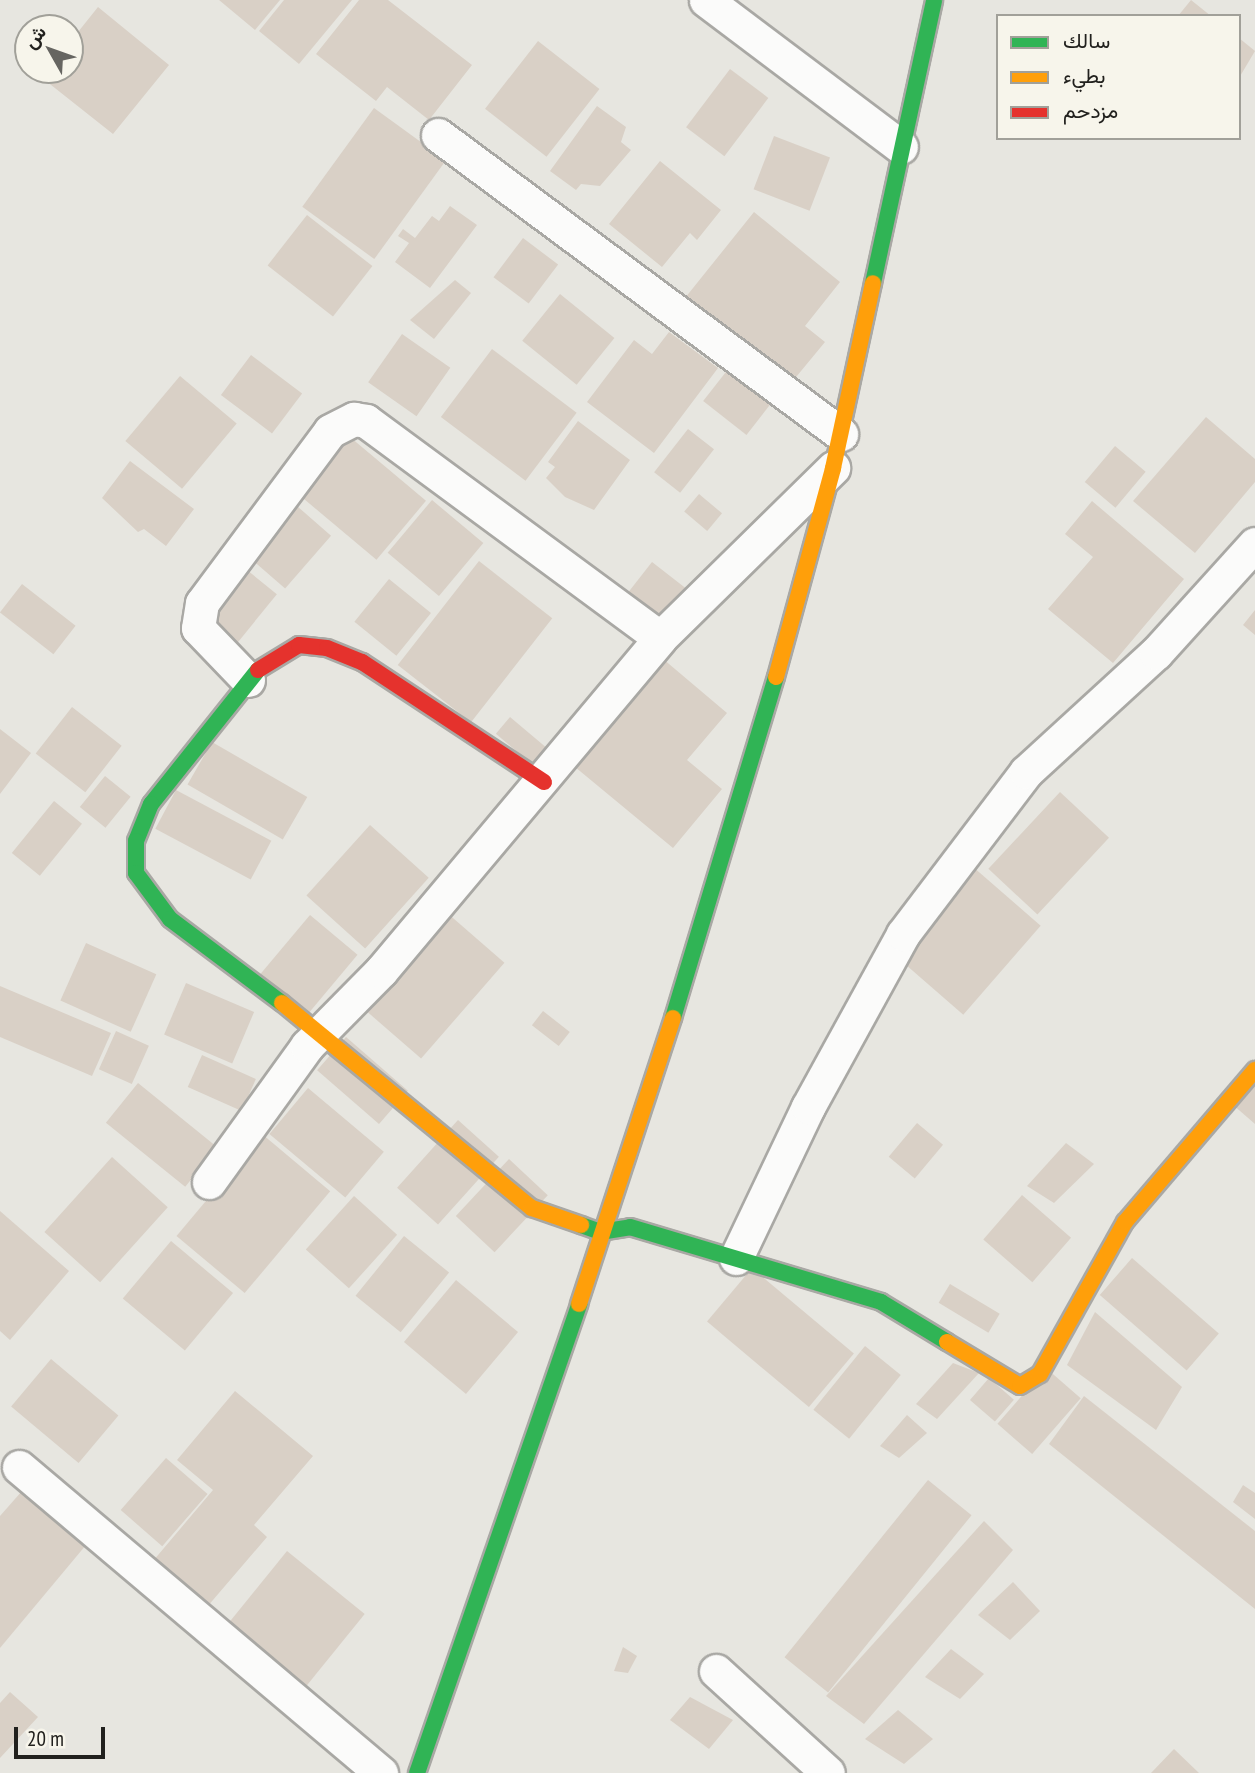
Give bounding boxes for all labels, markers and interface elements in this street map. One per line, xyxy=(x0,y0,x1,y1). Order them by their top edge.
north arrow xyxy=(14,14,84,84)
legend xyxy=(996,14,1241,140)
text: ش xyxy=(18,20,51,53)
text: سالك xyxy=(1063,27,1110,54)
text: بطيء xyxy=(1063,62,1106,89)
text: مزدحم xyxy=(1063,97,1118,124)
scale bar xyxy=(18,1714,108,1758)
text: 20 m xyxy=(27,1725,64,1752)

